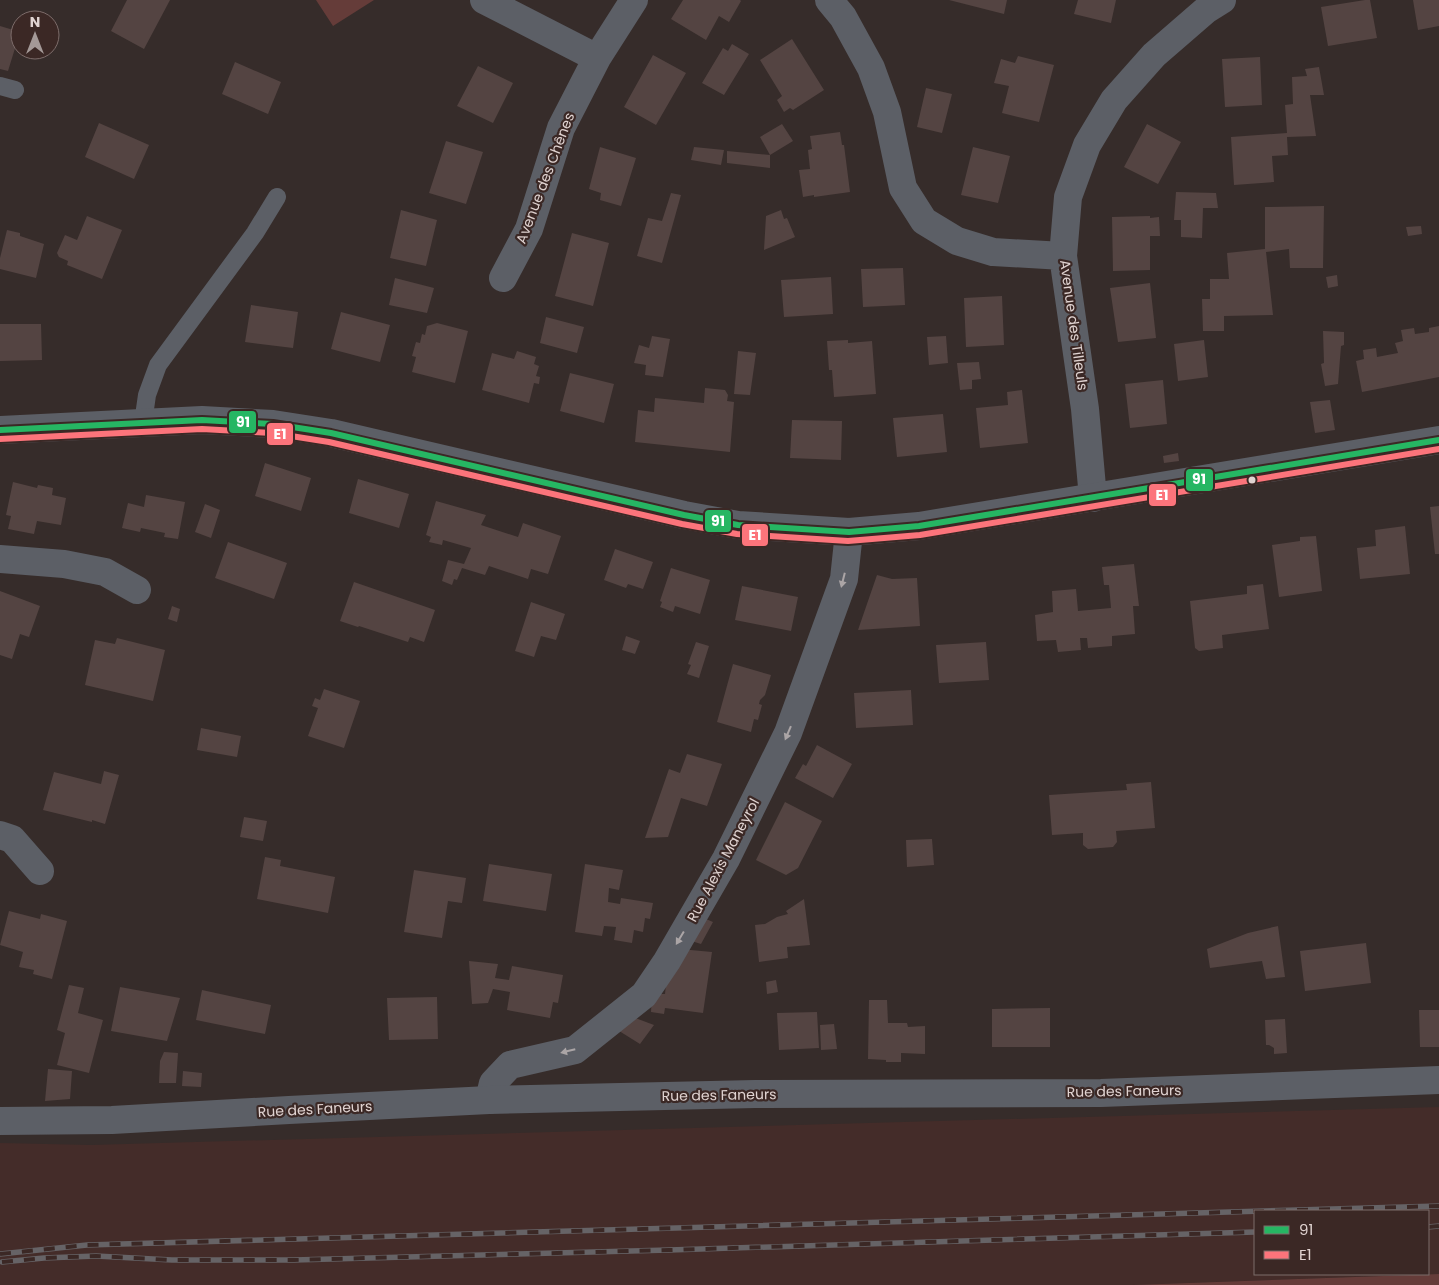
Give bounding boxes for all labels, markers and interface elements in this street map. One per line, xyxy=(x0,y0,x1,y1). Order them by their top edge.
north arrow xyxy=(10,10,60,60)
text: N xyxy=(30,12,40,32)
street label: Avenue des Chênes xyxy=(511,110,579,246)
street label: Avenue des Tilleuls xyxy=(1055,258,1093,392)
line badge: 91 xyxy=(228,410,257,434)
text: 91 xyxy=(236,412,250,432)
line badge: E1 xyxy=(266,422,294,446)
text: E1 xyxy=(274,424,286,444)
line badge: 91 xyxy=(1185,468,1214,492)
text: 91 xyxy=(1192,469,1206,489)
unlabelled marker xyxy=(1247,475,1257,485)
line badge: E1 xyxy=(1148,483,1177,507)
text: E1 xyxy=(1156,485,1168,505)
line badge: 91 xyxy=(704,509,732,533)
text: 91 xyxy=(711,511,725,531)
line badge: E1 xyxy=(741,523,769,547)
text: E1 xyxy=(749,525,761,545)
one-way arrow xyxy=(839,572,847,588)
one-way arrow xyxy=(783,726,791,740)
street label: Rue Alexis Maneyrol xyxy=(682,795,764,925)
one-way arrow xyxy=(675,932,684,945)
one-way arrow xyxy=(560,1047,575,1055)
street label: Rue des Faneurs xyxy=(1066,1080,1182,1102)
street label: Rue des Faneurs xyxy=(661,1084,777,1106)
street label: Rue des Faneurs xyxy=(257,1096,373,1122)
legend xyxy=(1254,1210,1429,1275)
text: 91 xyxy=(1299,1219,1313,1240)
text: E1 xyxy=(1299,1244,1312,1265)

